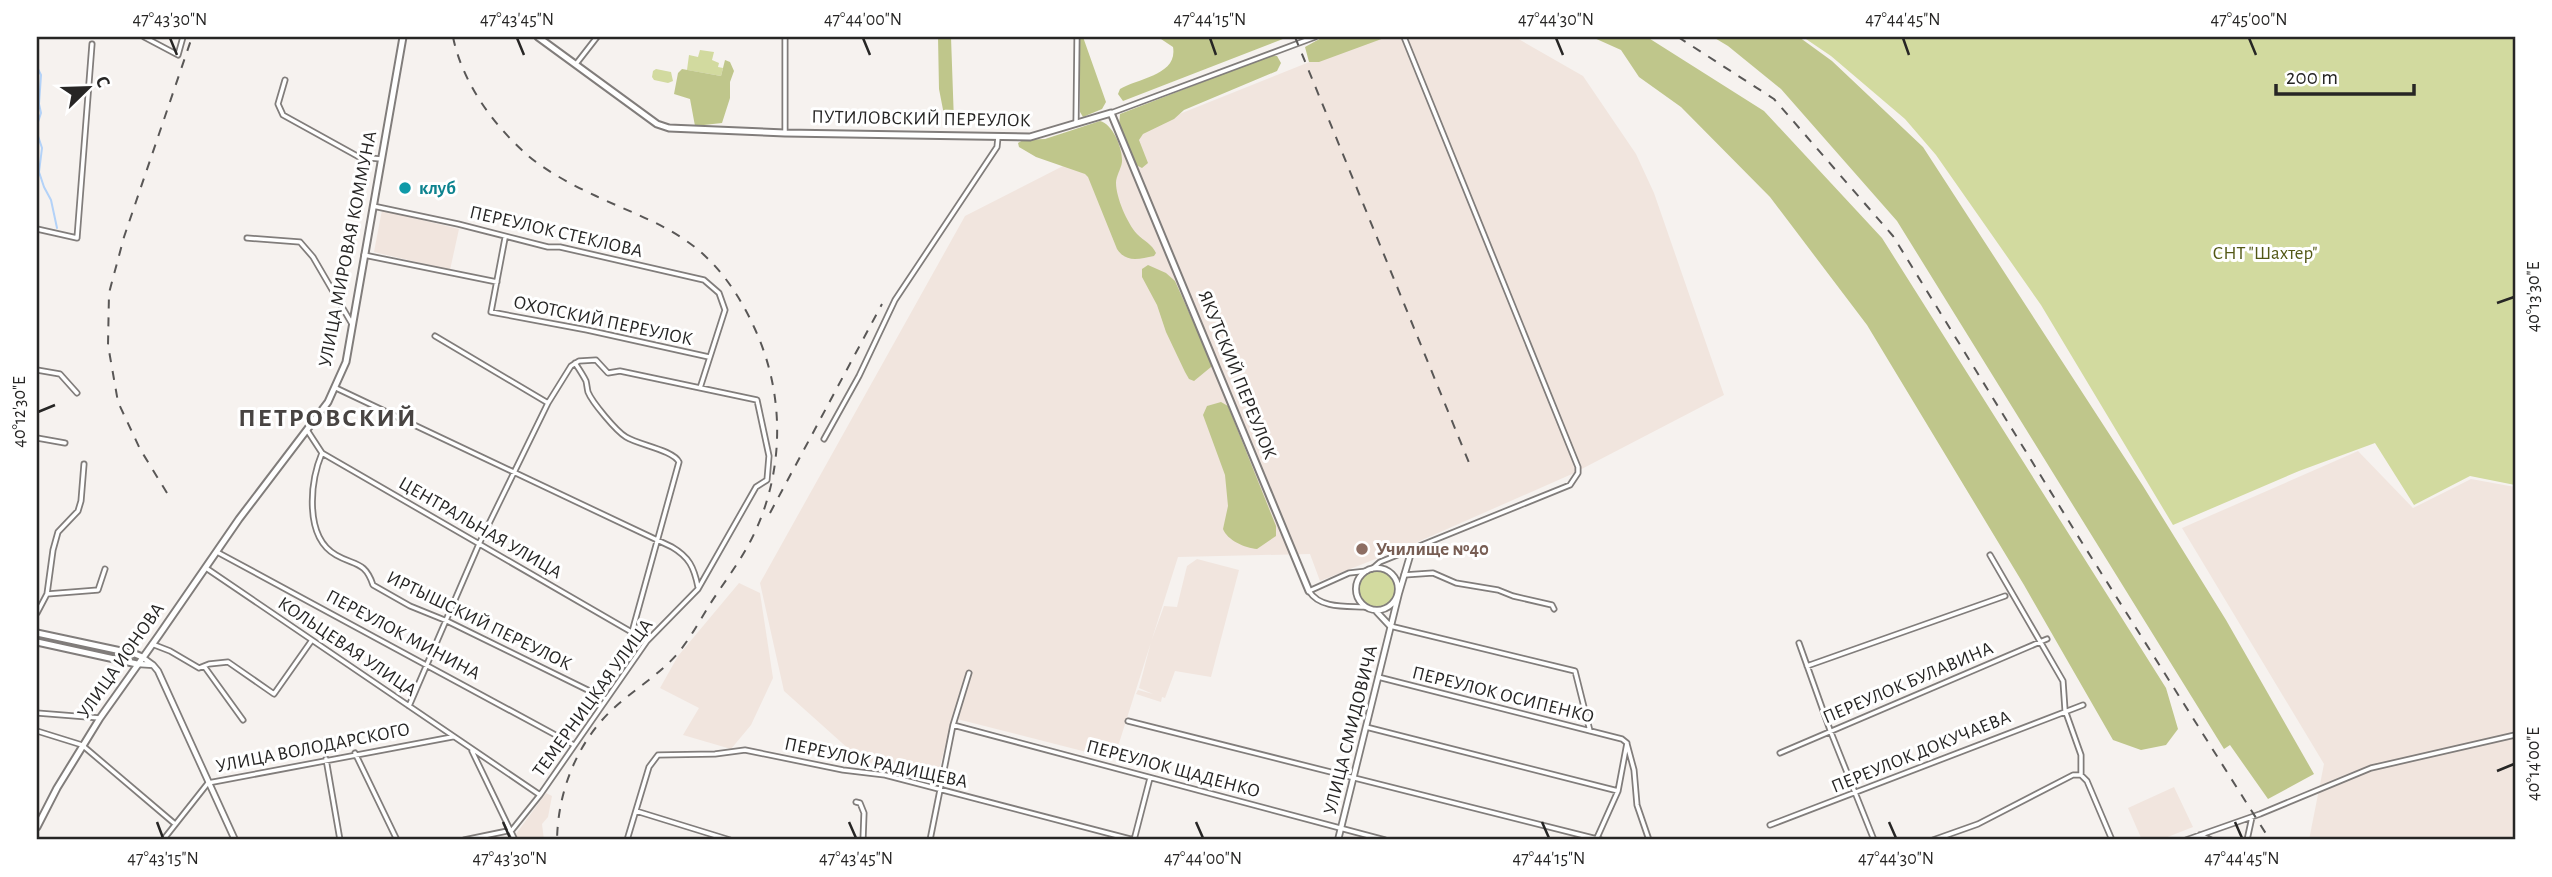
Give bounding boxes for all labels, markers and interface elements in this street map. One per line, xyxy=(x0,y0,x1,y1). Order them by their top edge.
text: 47°43'30"N xyxy=(133,11,207,29)
text: 47°43'45"N xyxy=(480,11,554,29)
text: 47°44'00"N xyxy=(824,11,902,29)
text: 47°44'15"N xyxy=(1174,11,1246,29)
text: 47°44'30"N xyxy=(1518,11,1594,29)
text: 47°44'45"N xyxy=(1865,11,1941,29)
text: 47°45'00"N xyxy=(2211,11,2287,29)
north arrow xyxy=(52,52,122,122)
scale bar xyxy=(2276,52,2414,96)
text: 200 m xyxy=(2286,67,2338,88)
text: С xyxy=(91,73,113,90)
street label: ПУТИЛОВСКИЙ ПЕРЕУЛОК xyxy=(811,107,1031,130)
street label: УЛИЦА МИРОВАЯ КОММУНА xyxy=(316,129,380,369)
place label: клуб xyxy=(419,179,456,198)
marker: клуб xyxy=(397,180,413,196)
street label: ПЕРЕУЛОК СТЕКЛОВА xyxy=(468,203,644,261)
park label: СНТ "Шахтер" xyxy=(2212,244,2318,263)
text: 40°13'30"E xyxy=(2525,261,2543,332)
street label: ЯКУТСКИЙ ПЕРЕУЛОК xyxy=(1194,288,1280,462)
street label: ОХОТСКИЙ ПЕРЕУЛОК xyxy=(512,292,695,349)
text: 40°12'30"E xyxy=(11,376,29,448)
district label: ПЕТРОВСКИЙ xyxy=(238,405,418,431)
street label: ЦЕНТРАЛЬНАЯ УЛИЦА xyxy=(395,474,565,582)
place label: Училище №40 xyxy=(1376,540,1489,559)
marker: Училище №40 xyxy=(1354,541,1370,557)
street label: ИРТЫШСКИЙ ПЕРЕУЛОК xyxy=(383,567,575,674)
street label: ПЕРЕУЛОК МИНИНА xyxy=(323,586,483,684)
street label: КОЛЬЦЕВАЯ УЛИЦА xyxy=(274,594,420,700)
street label: УЛИЦА ИОНОВА xyxy=(74,600,168,722)
street label: ТЕМЕРНИЦКАЯ УЛИЦА xyxy=(529,616,657,780)
street label: ПЕРЕУЛОК БУЛАВИНА xyxy=(1820,639,1996,727)
street label: УЛИЦА СМИДОВИЧА xyxy=(1321,644,1381,816)
street label: ПЕРЕУЛОК ОСИПЕНКО xyxy=(1410,663,1596,727)
street label: ПЕРЕУЛОК ДОКУЧАЕВА xyxy=(1829,707,2013,797)
street label: УЛИЦА ВОЛОДАРСКОГО xyxy=(215,720,411,776)
text: 40°14'00"E xyxy=(2525,727,2543,801)
street label: ПЕРЕУЛОК РАДИЩЕВА xyxy=(783,734,969,792)
street label: ПЕРЕУЛОК ЩАДЕНКО xyxy=(1084,737,1262,801)
text: 47°43'15"N xyxy=(127,850,199,868)
text: 47°43'30"N xyxy=(473,850,547,868)
text: 47°43'45"N xyxy=(819,850,893,868)
text: 47°44'00"N xyxy=(1164,850,1242,868)
text: 47°44'15"N xyxy=(1513,850,1585,868)
text: 47°44'30"N xyxy=(1858,850,1934,868)
text: 47°44'45"N xyxy=(2204,850,2280,868)

